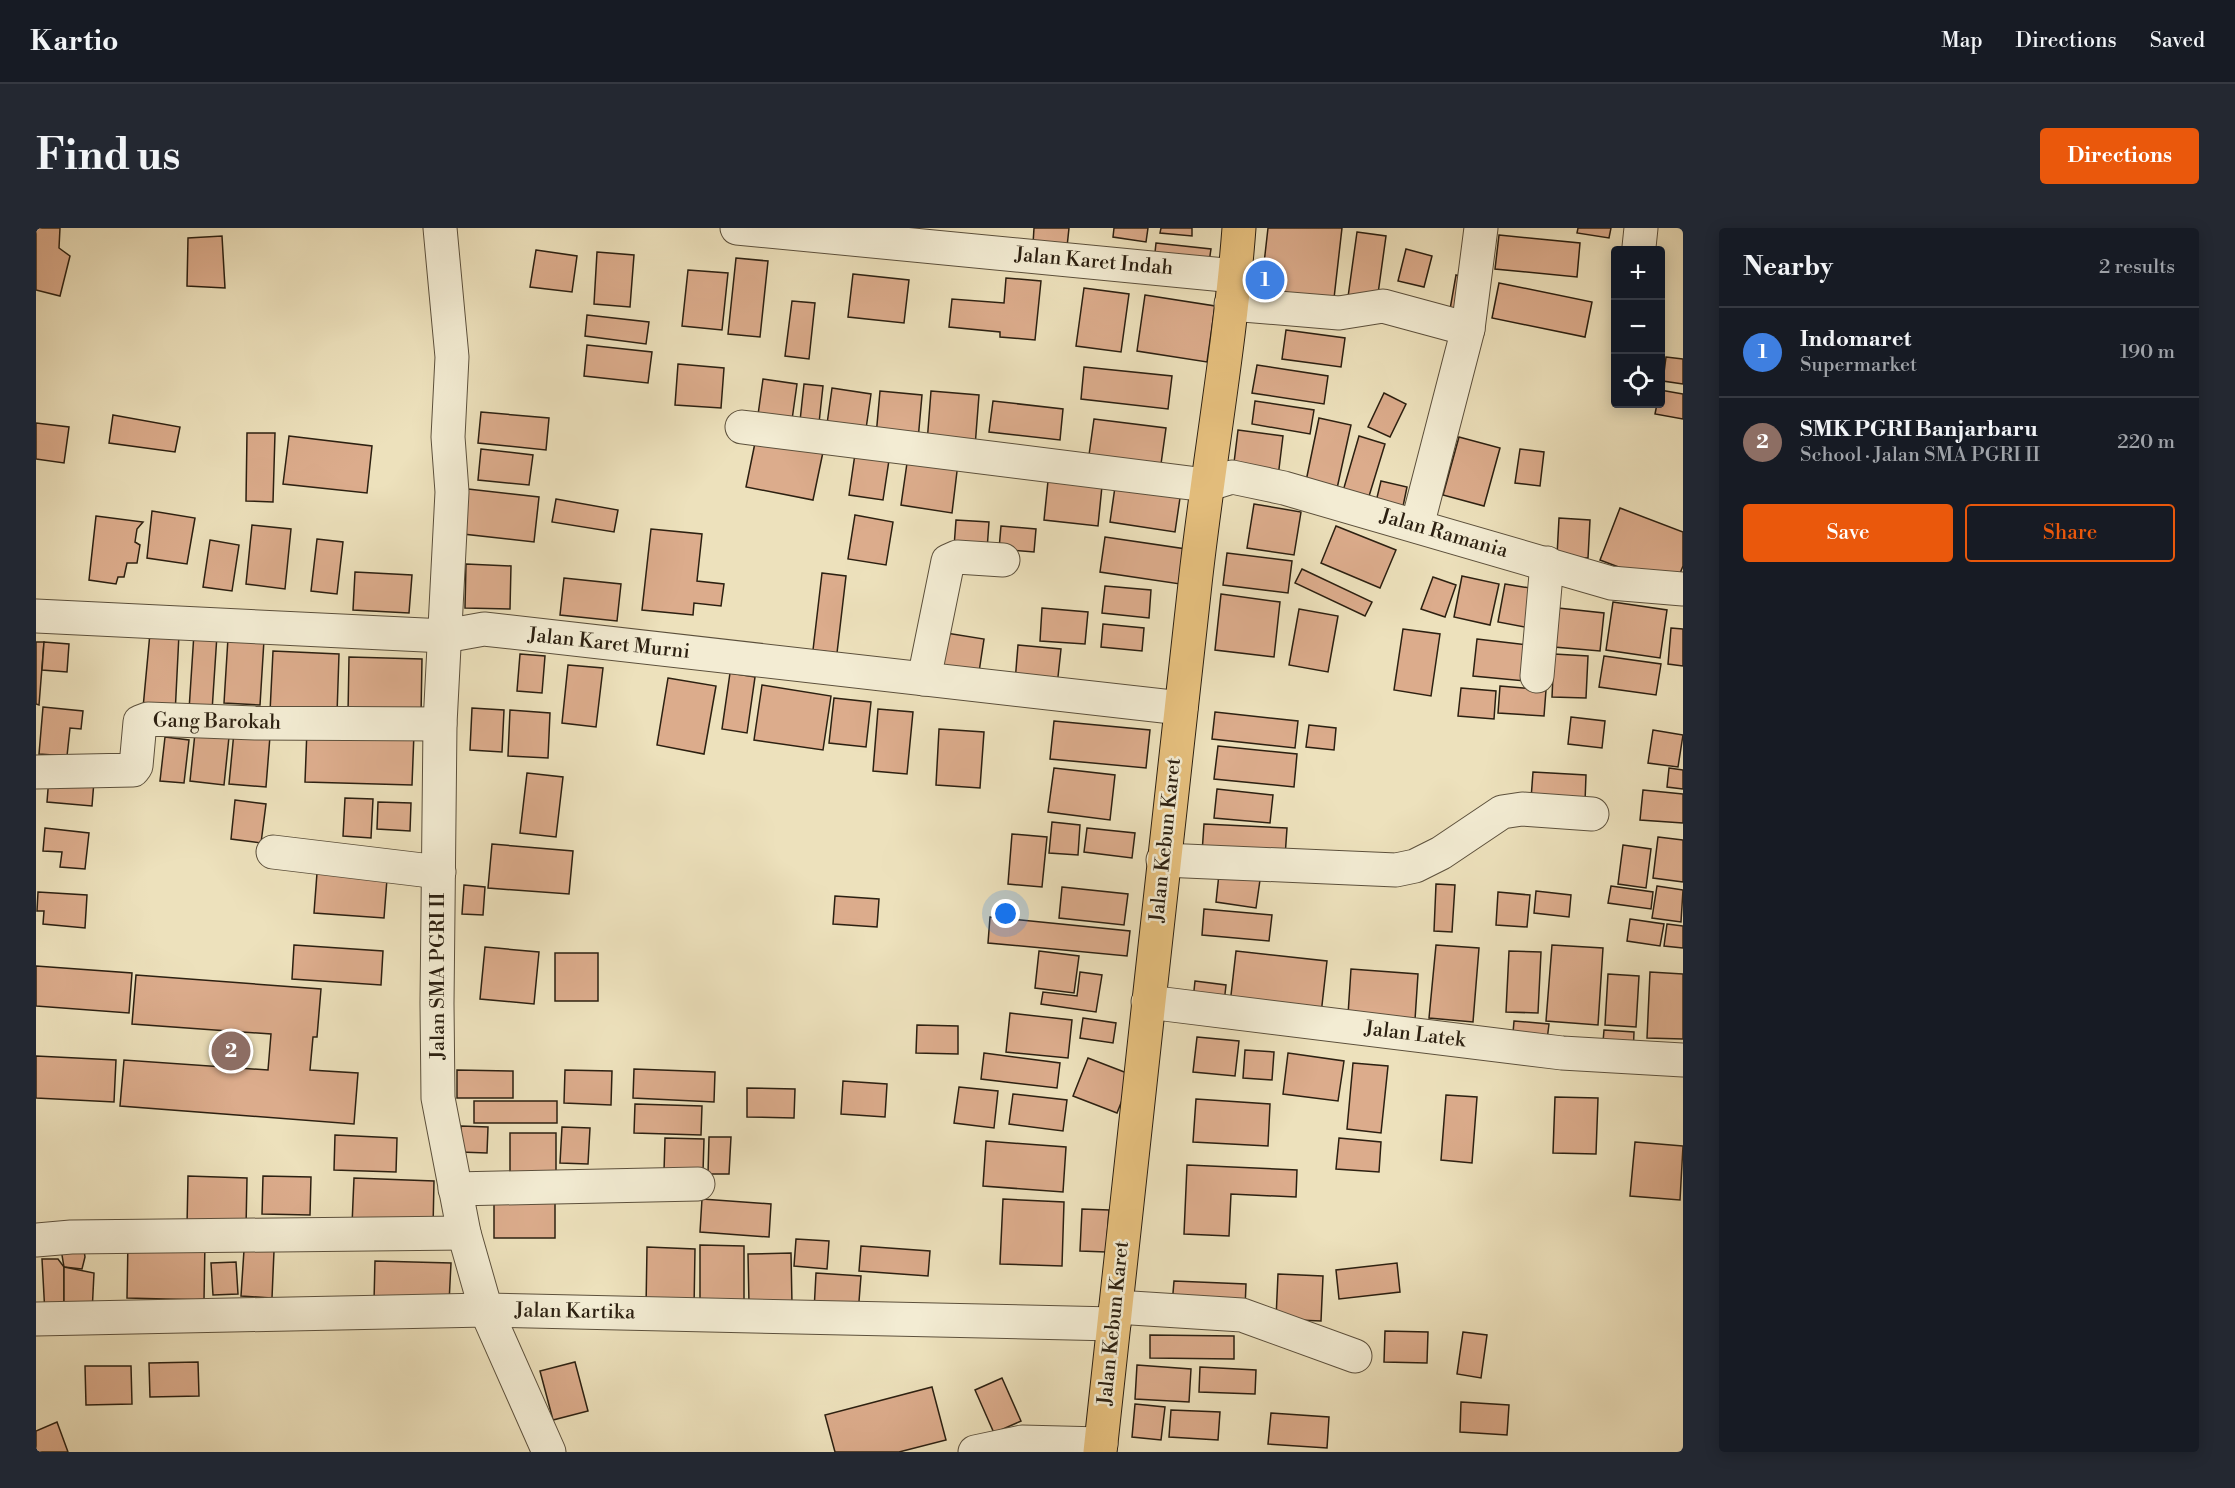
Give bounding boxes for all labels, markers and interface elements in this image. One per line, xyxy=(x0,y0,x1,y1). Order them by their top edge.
text: Kartio xyxy=(30,24,119,59)
text: Map xyxy=(1941,28,1983,54)
text: Directions xyxy=(2016,28,2117,54)
text: Saved xyxy=(2150,28,2205,54)
button: Directions xyxy=(2040,128,2199,184)
text: Find us xyxy=(36,130,180,183)
street label: Jalan Karet Indah xyxy=(1013,243,1174,281)
map controls xyxy=(1611,246,1665,408)
button: + xyxy=(1611,246,1665,300)
text: Nearby xyxy=(1743,251,1833,283)
text: 2 results xyxy=(2099,255,2175,280)
pin: 1 xyxy=(1246,257,1284,302)
button: − xyxy=(1611,300,1665,354)
text: Indomaret xyxy=(1800,326,1911,353)
text: 1 xyxy=(1758,340,1767,365)
text: 190 m xyxy=(2120,340,2175,365)
text: Supermarket xyxy=(1800,353,1917,378)
button: locate xyxy=(1611,354,1665,408)
text: SMK PGRI Banjarbaru xyxy=(1800,416,2038,443)
text: 2 xyxy=(1756,430,1769,455)
text: 220 m xyxy=(2117,430,2175,455)
text: School · Jalan SMA PGRI II xyxy=(1800,443,2040,468)
street label: Jalan Ramania xyxy=(1376,504,1511,564)
button: Save xyxy=(1743,504,1953,562)
button: Share xyxy=(1965,504,2175,562)
street label: Jalan Karet Murni xyxy=(526,623,692,665)
street label: Gang Barokah xyxy=(153,708,281,736)
street label: Jalan Kebun Karet xyxy=(1145,757,1187,924)
street label: Jalan SMA PGRI II xyxy=(426,892,451,1060)
your location xyxy=(991,899,1020,928)
street label: Jalan Latek xyxy=(1362,1016,1468,1054)
pin: 2 xyxy=(212,1028,250,1074)
street label: Jalan Kebun Karet xyxy=(1093,1240,1135,1407)
street label: Jalan Kartika xyxy=(514,1298,636,1326)

